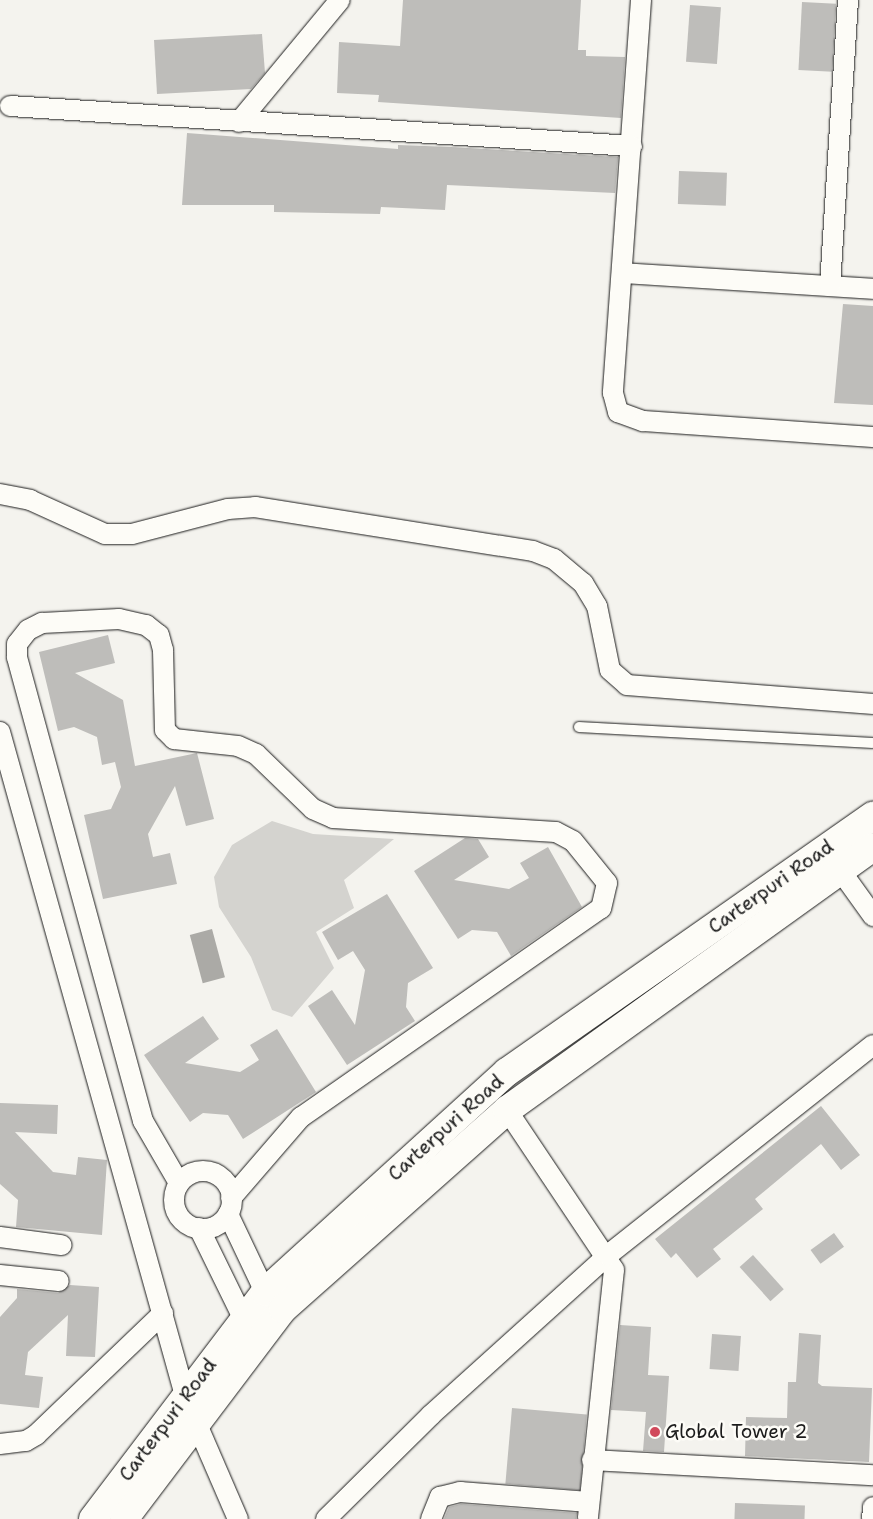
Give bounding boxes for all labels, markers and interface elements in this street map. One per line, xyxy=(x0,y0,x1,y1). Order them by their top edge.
street label: Carterpuri Road xyxy=(704,835,838,939)
street label: Carterpuri Road xyxy=(384,1070,508,1186)
street label: Carterpuri Road xyxy=(115,1354,221,1486)
place label: Global Tower 2 xyxy=(665,1421,807,1443)
marker: Global Tower 2 xyxy=(649,1426,661,1438)

